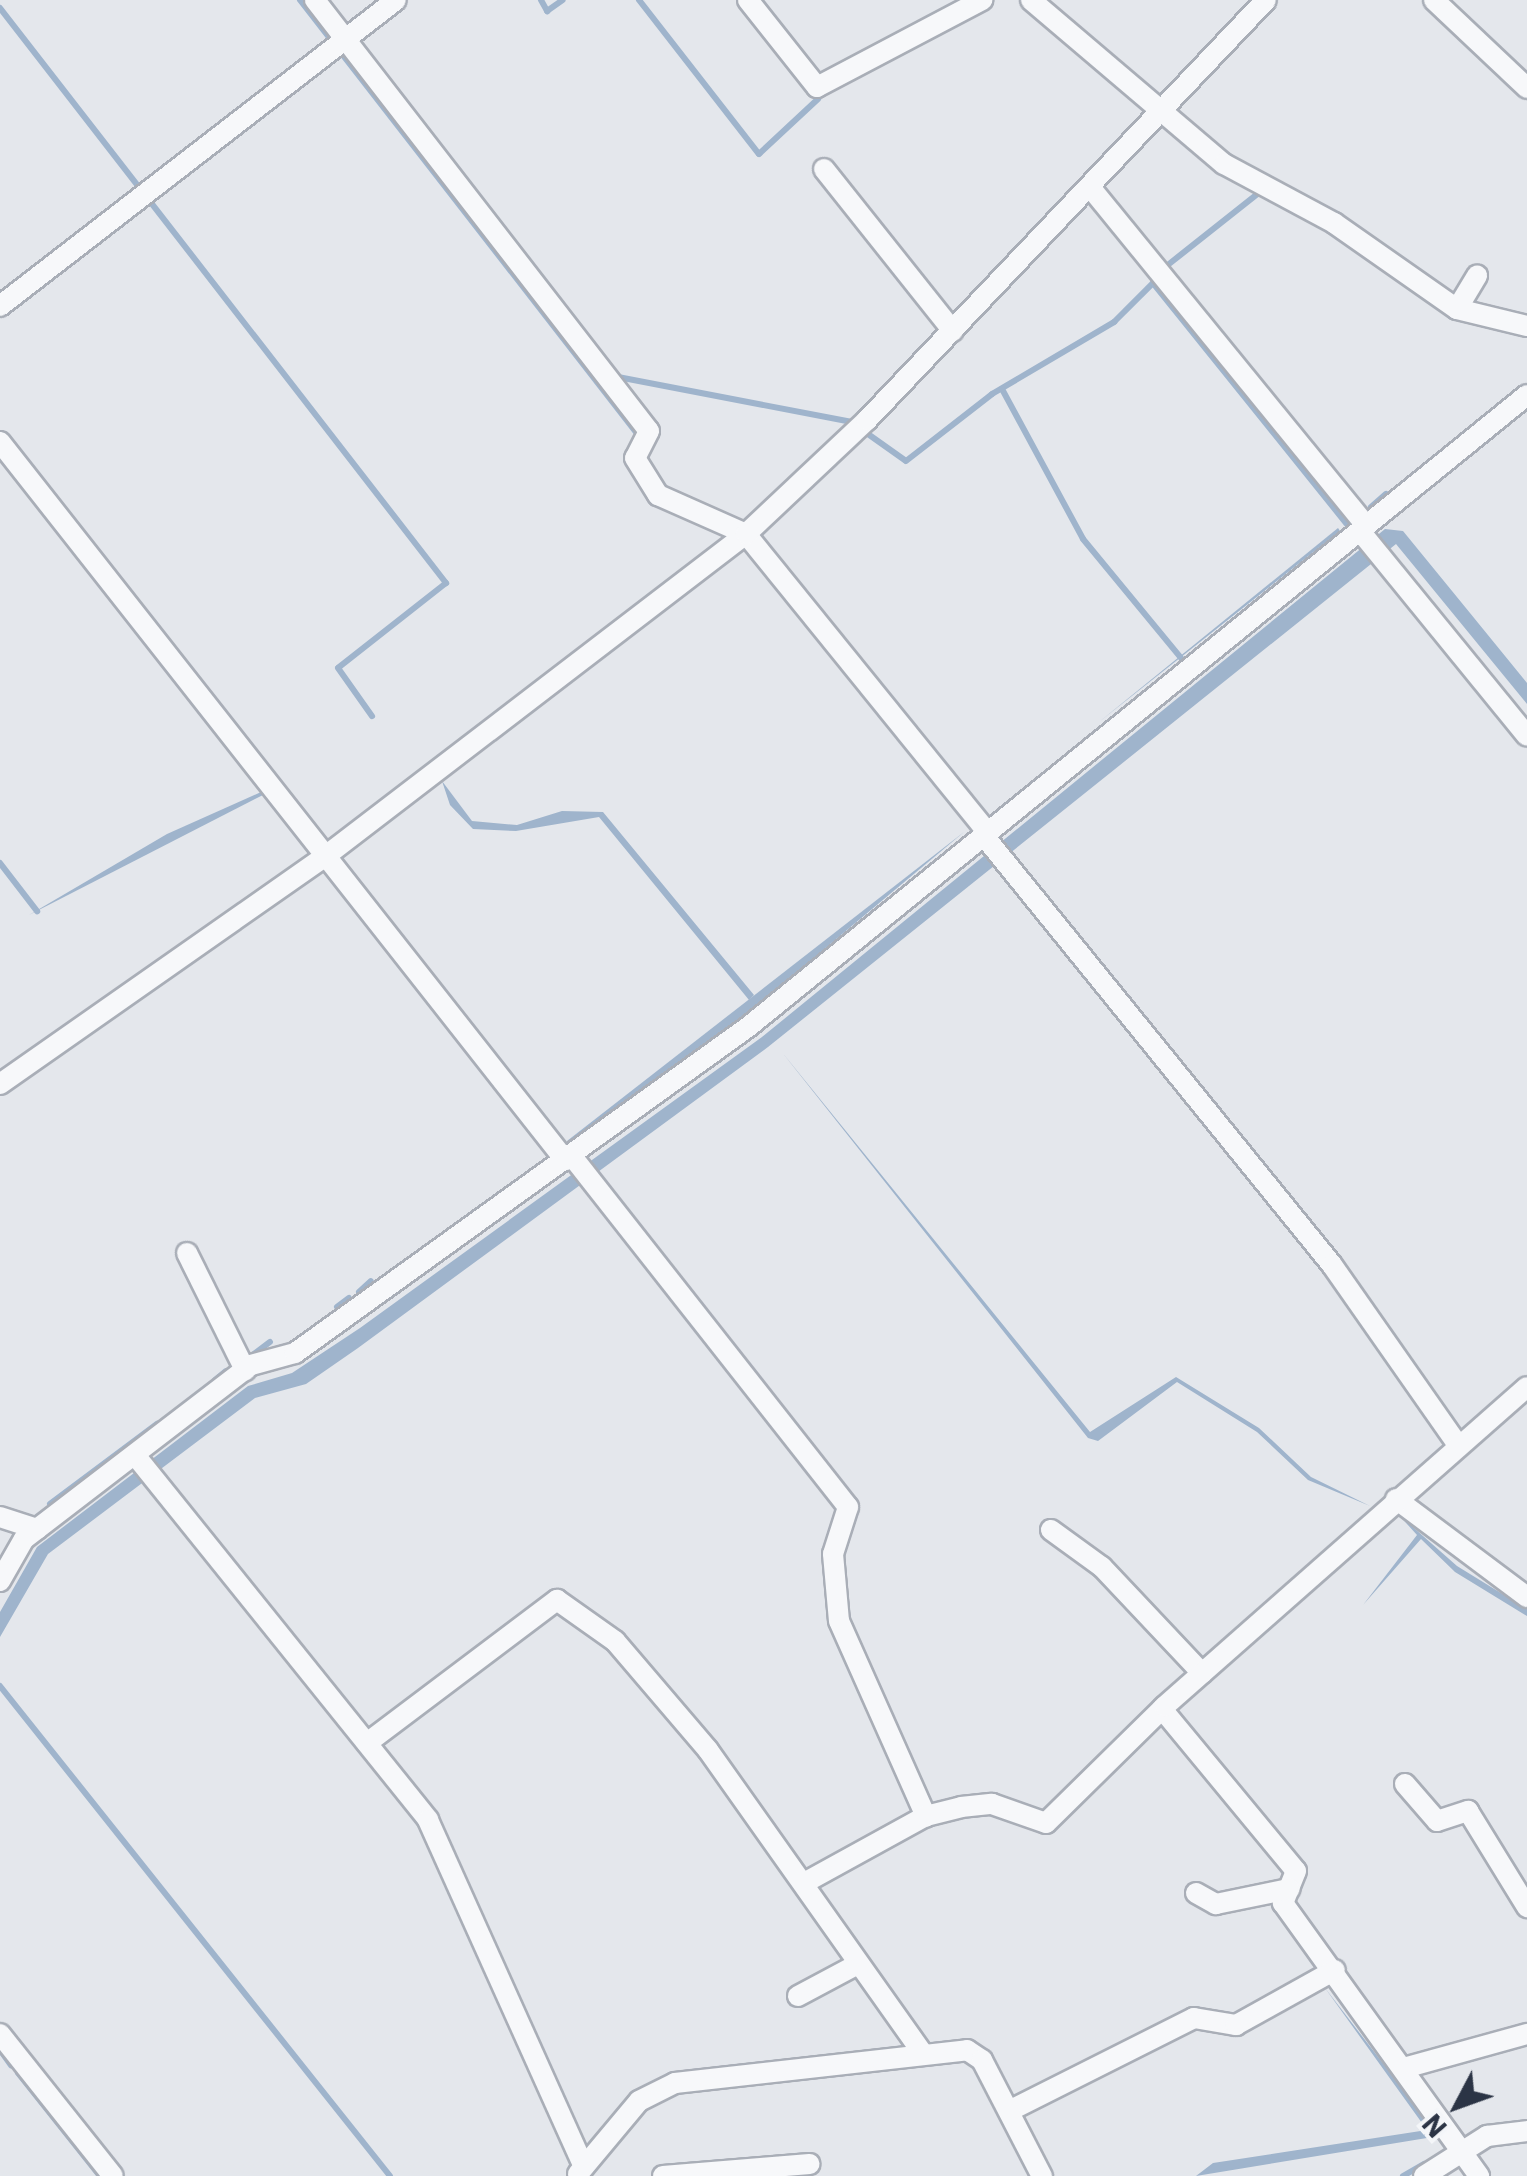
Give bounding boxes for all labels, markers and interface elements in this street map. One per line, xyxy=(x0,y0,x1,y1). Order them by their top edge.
north arrow xyxy=(1407,2056,1507,2156)
text: N xyxy=(1413,2106,1455,2146)

